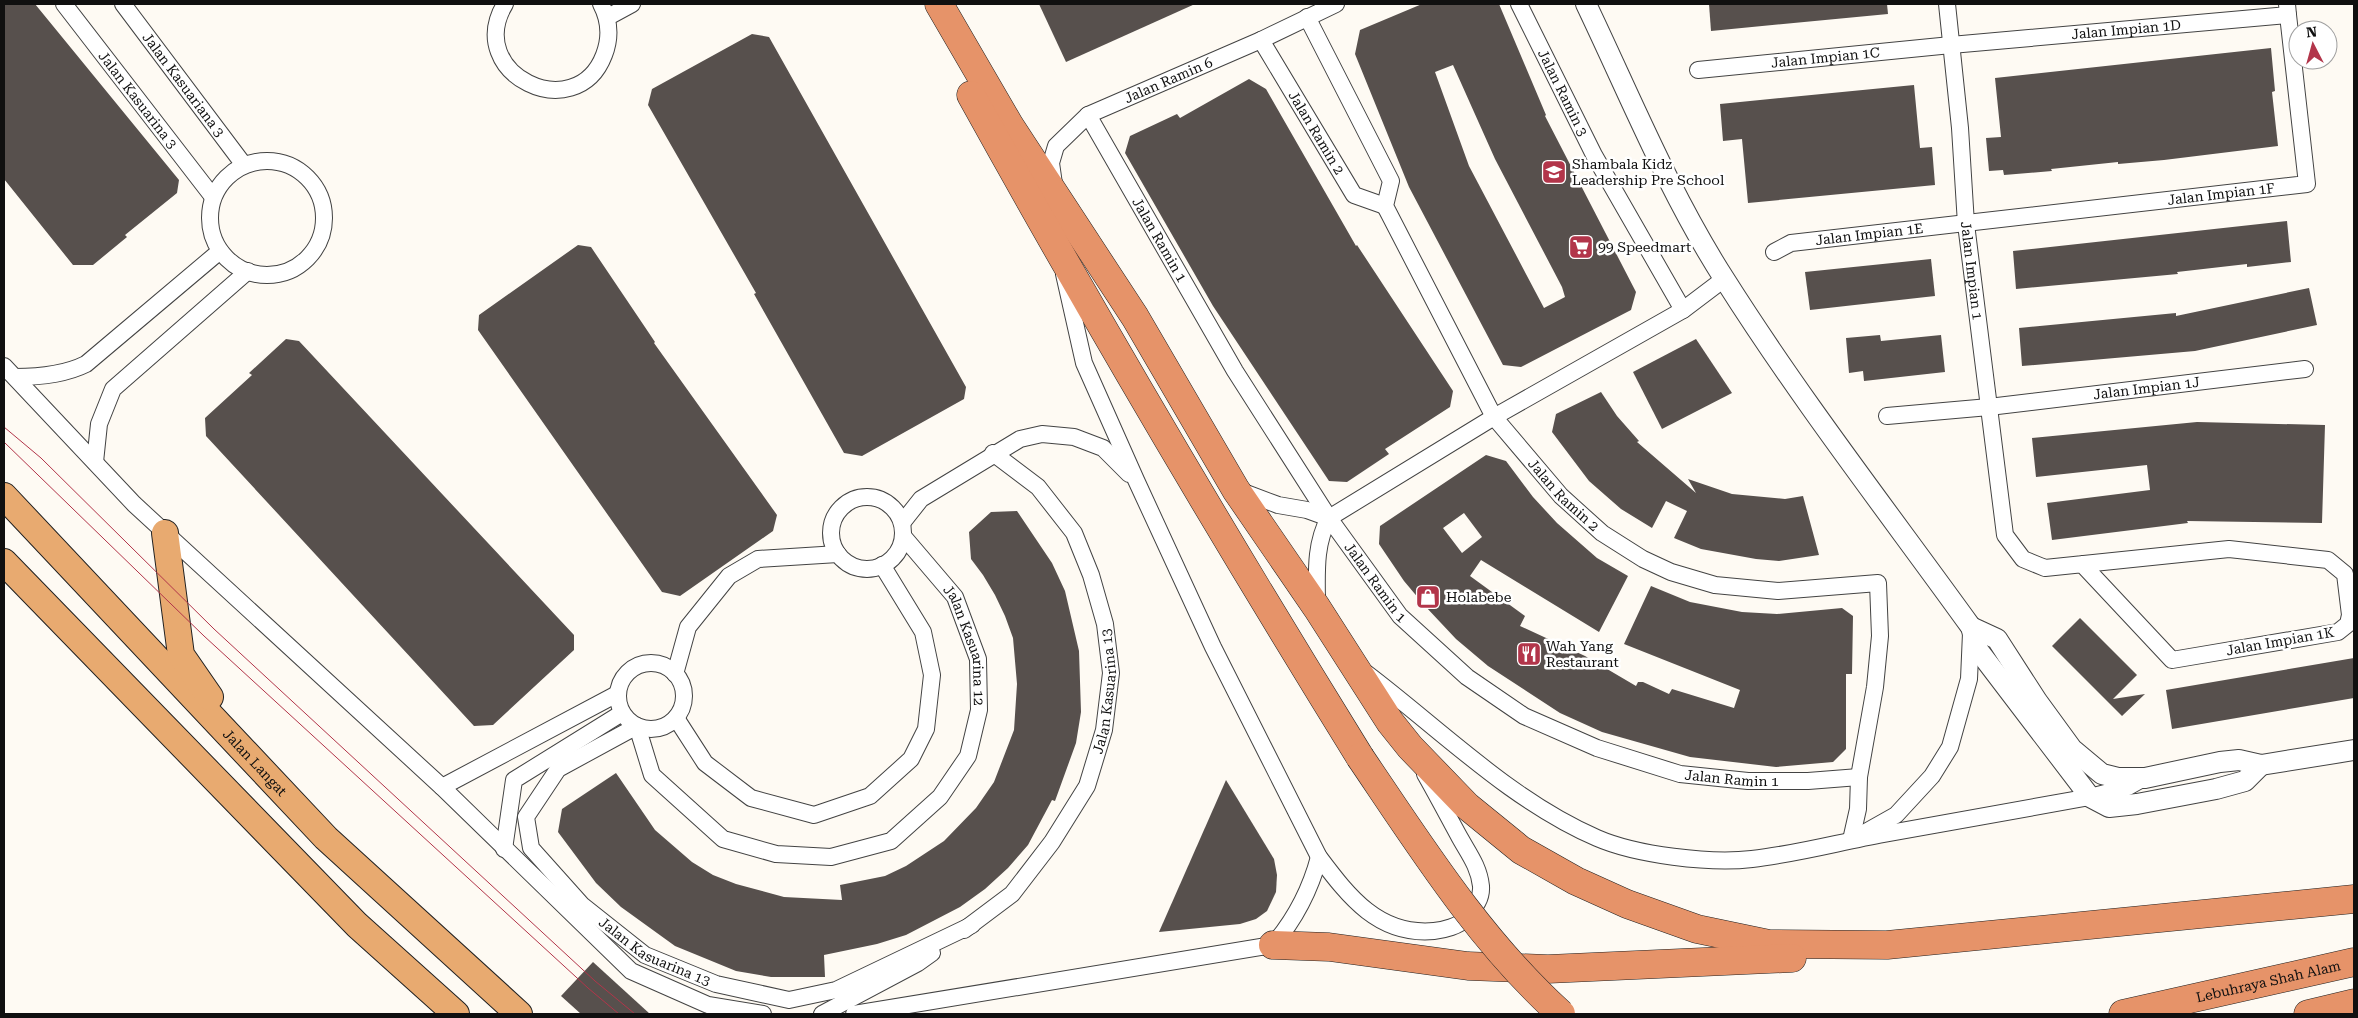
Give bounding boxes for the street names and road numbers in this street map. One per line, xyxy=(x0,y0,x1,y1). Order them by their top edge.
street label: Jalan Impian 1D xyxy=(2071,17,2182,42)
street label: Jalan Kasuariana 3 xyxy=(139,30,228,140)
street label: Jalan Impian 1C xyxy=(1770,44,1881,71)
street label: Jalan Ramin 3 xyxy=(1535,47,1591,139)
street label: Jalan Kasuarina 3 xyxy=(95,48,181,152)
street label: Jalan Ramin 6 xyxy=(1122,54,1215,106)
street label: Jalan Ramin 2 xyxy=(1285,88,1348,177)
street label: Jalan Impian 1F xyxy=(2167,180,2275,208)
street label: Jalan Ramin 1 xyxy=(1129,195,1190,285)
street label: Jalan Impian 1E xyxy=(1815,220,1924,248)
street label: Jalan Impian 1 xyxy=(1958,220,1986,321)
street label: Jalan Impian 1J xyxy=(2092,374,2201,402)
street label: Jalan Ramin 2 xyxy=(1525,456,1602,534)
street label: Jalan Ramin 1 xyxy=(1341,539,1410,626)
street label: Jalan Kasuarina 12 xyxy=(940,582,987,706)
street label: Jalan Impian 1K xyxy=(2225,624,2335,658)
street label: Jalan Kasuarina 13 xyxy=(1089,628,1119,756)
street label: Jalan Langat xyxy=(220,726,290,799)
street label: Jalan Ramin 1 xyxy=(1684,767,1779,790)
street label: Jalan Kasuarina 13 xyxy=(596,914,713,989)
street label: Lebuhraya Shah Alam xyxy=(2195,957,2342,1005)

